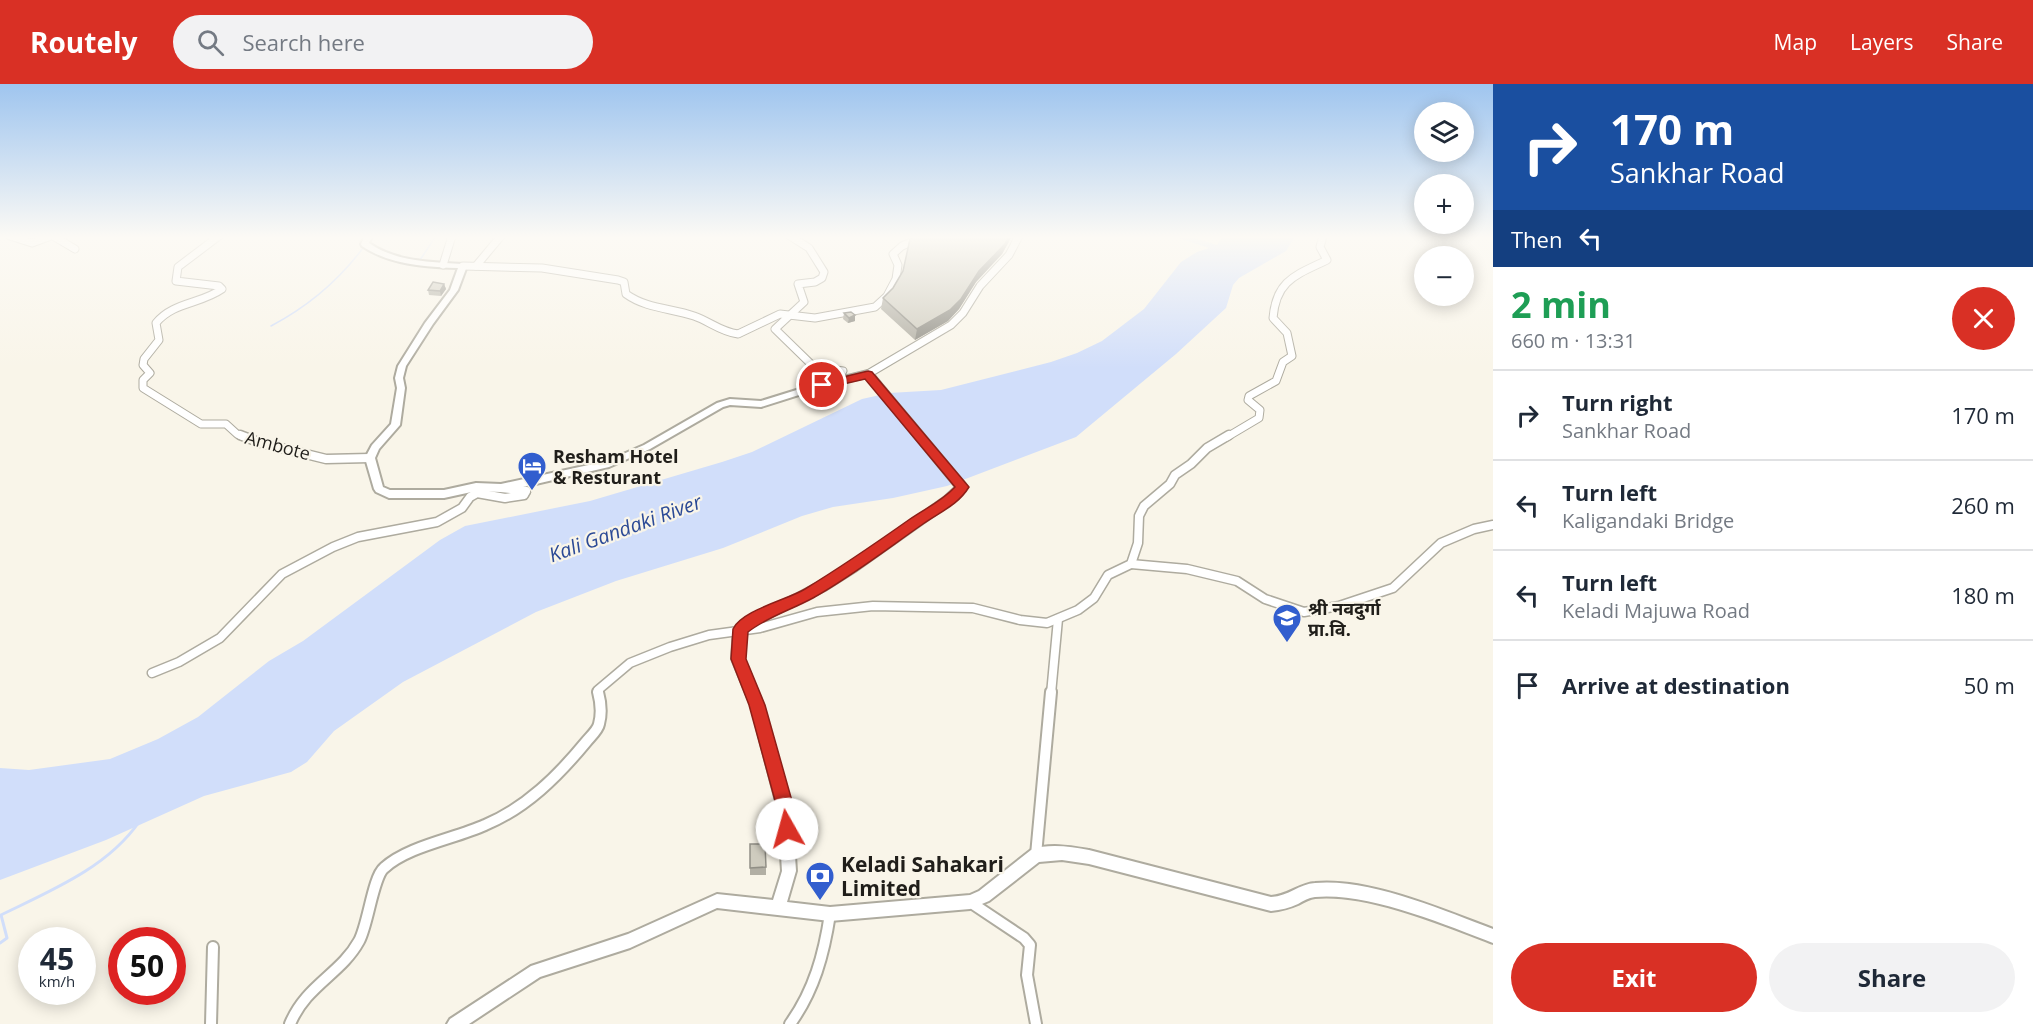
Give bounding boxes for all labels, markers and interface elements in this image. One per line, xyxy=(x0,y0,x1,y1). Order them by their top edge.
search box xyxy=(173,15,593,69)
text: Routely xyxy=(30,23,137,61)
icon: search xyxy=(194,26,227,59)
text: Search here xyxy=(242,27,365,57)
text: Map xyxy=(1774,28,1817,56)
text: Layers xyxy=(1850,28,1914,56)
text: Share xyxy=(1947,28,2003,56)
text: 170 m xyxy=(1610,100,1734,157)
map controls xyxy=(1414,102,1474,306)
button: layers xyxy=(1414,102,1474,162)
icon: right xyxy=(1511,108,1589,186)
text: Sankhar Road xyxy=(1610,154,1785,191)
button: + xyxy=(1414,174,1474,234)
icon: left xyxy=(1574,222,1607,255)
text: Then xyxy=(1511,224,1562,254)
button: − xyxy=(1414,246,1474,306)
text: 2 min xyxy=(1511,280,1611,329)
button: close xyxy=(1952,287,2015,350)
text: 660 m · 13:31 xyxy=(1511,327,1636,354)
pin xyxy=(796,359,847,410)
icon: arrive xyxy=(805,368,838,401)
text: Turn right xyxy=(1562,387,1673,417)
icon: right xyxy=(1511,399,1544,432)
text: 170 m xyxy=(1951,400,2015,430)
text: Sankhar Road xyxy=(1562,417,1691,444)
street label: Ambote xyxy=(243,425,313,465)
place label: Resham Hotel & Resturant xyxy=(553,444,678,489)
hotel icon: Resham Hotel & Resturant xyxy=(516,450,548,492)
text: Turn left xyxy=(1562,477,1657,507)
water label: Kali Gandaki River xyxy=(545,487,706,568)
icon: left xyxy=(1511,489,1544,522)
text: 260 m xyxy=(1951,490,2015,520)
text: Kaligandaki Bridge xyxy=(1562,507,1734,534)
text: Turn left xyxy=(1562,567,1657,597)
icon: left xyxy=(1511,579,1544,612)
text: 180 m xyxy=(1951,580,2015,610)
place label: श्री नवदुर्गा प्रा.वि. xyxy=(1308,596,1382,641)
text: Keladi Majuwa Road xyxy=(1562,597,1750,624)
school or university icon: श्री नवदुर्गा प्रा.वि. xyxy=(1271,602,1303,644)
icon: arrive xyxy=(1511,669,1544,702)
text: Arrive at destination xyxy=(1562,670,1790,700)
text: 50 m xyxy=(1964,670,2015,700)
position arrow xyxy=(755,797,819,861)
place label: Keladi Sahakari Limited xyxy=(841,850,1004,902)
bank icon: Keladi Sahakari Limited xyxy=(804,860,836,902)
speed limit sign: 50 xyxy=(108,927,186,1005)
text: 45 xyxy=(40,938,74,979)
button: Exit xyxy=(1511,943,1757,1012)
button: Share xyxy=(1769,943,2015,1012)
text: km/h xyxy=(39,971,75,991)

